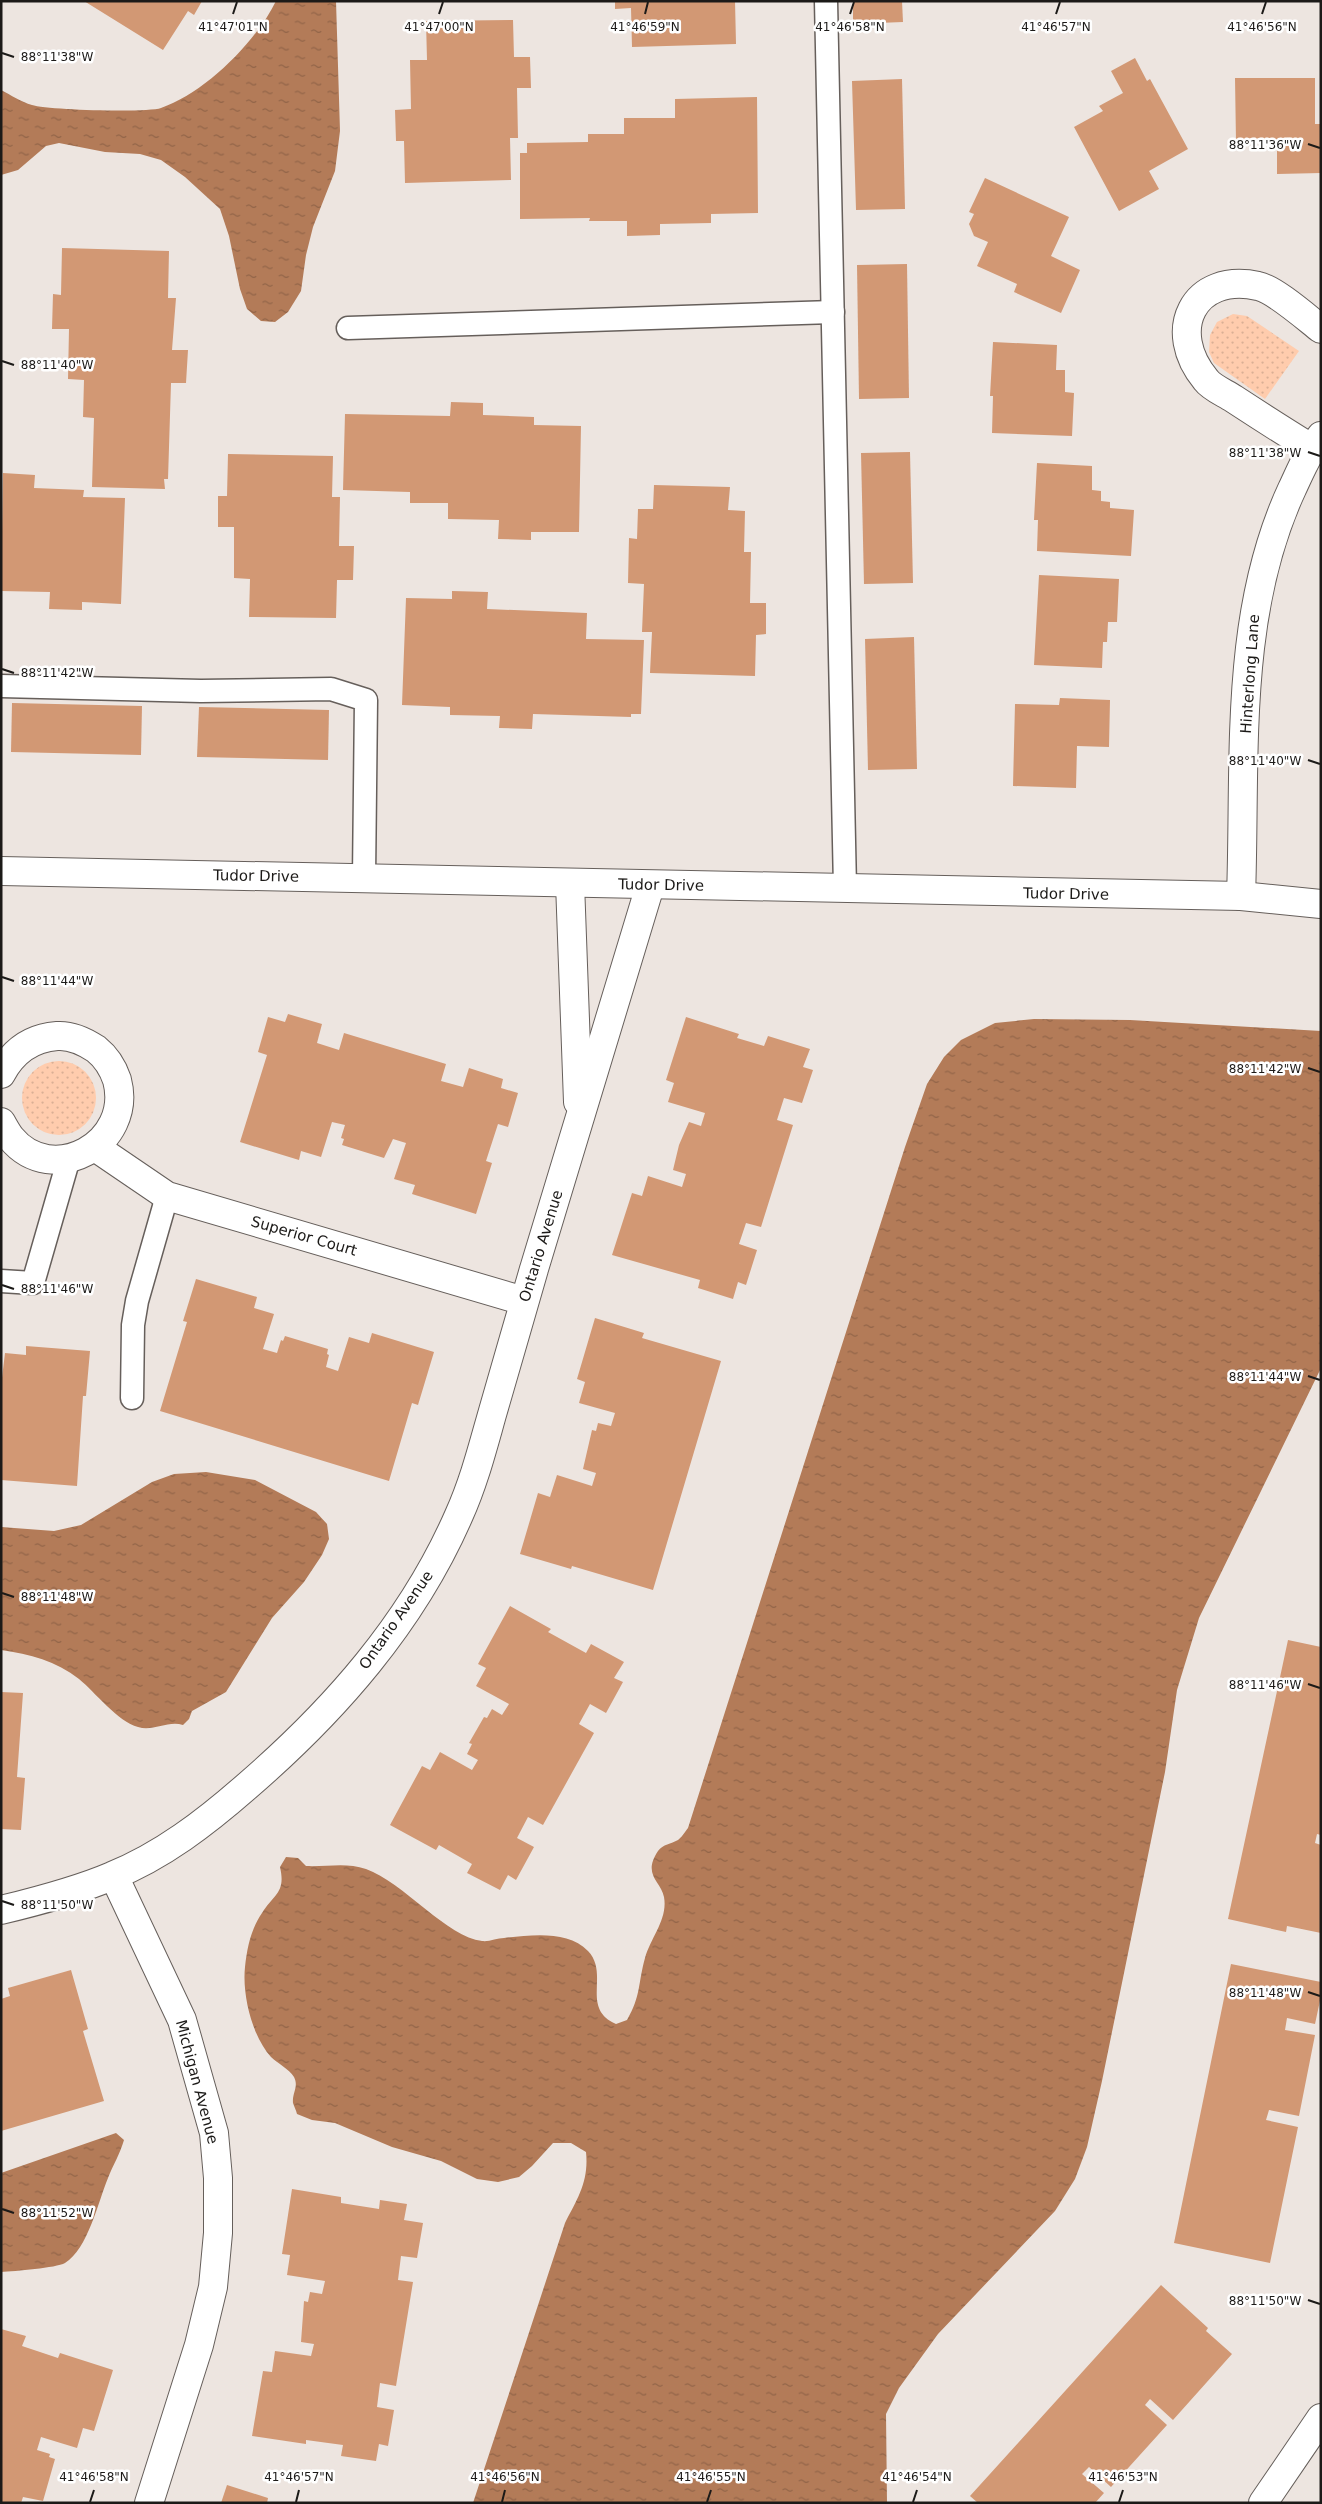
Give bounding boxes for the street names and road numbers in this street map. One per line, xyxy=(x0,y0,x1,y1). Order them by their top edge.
street label: Hinterlong Lane xyxy=(1237,614,1263,734)
street label: Tudor Drive xyxy=(212,866,299,886)
street label: Tudor Drive xyxy=(617,875,704,895)
street label: Tudor Drive xyxy=(1022,884,1109,904)
street label: Ontario Avenue xyxy=(515,1188,567,1304)
street label: Superior Court xyxy=(249,1212,359,1260)
street label: Ontario Avenue xyxy=(355,1567,437,1673)
street label: Michigan Avenue xyxy=(172,2018,222,2146)

